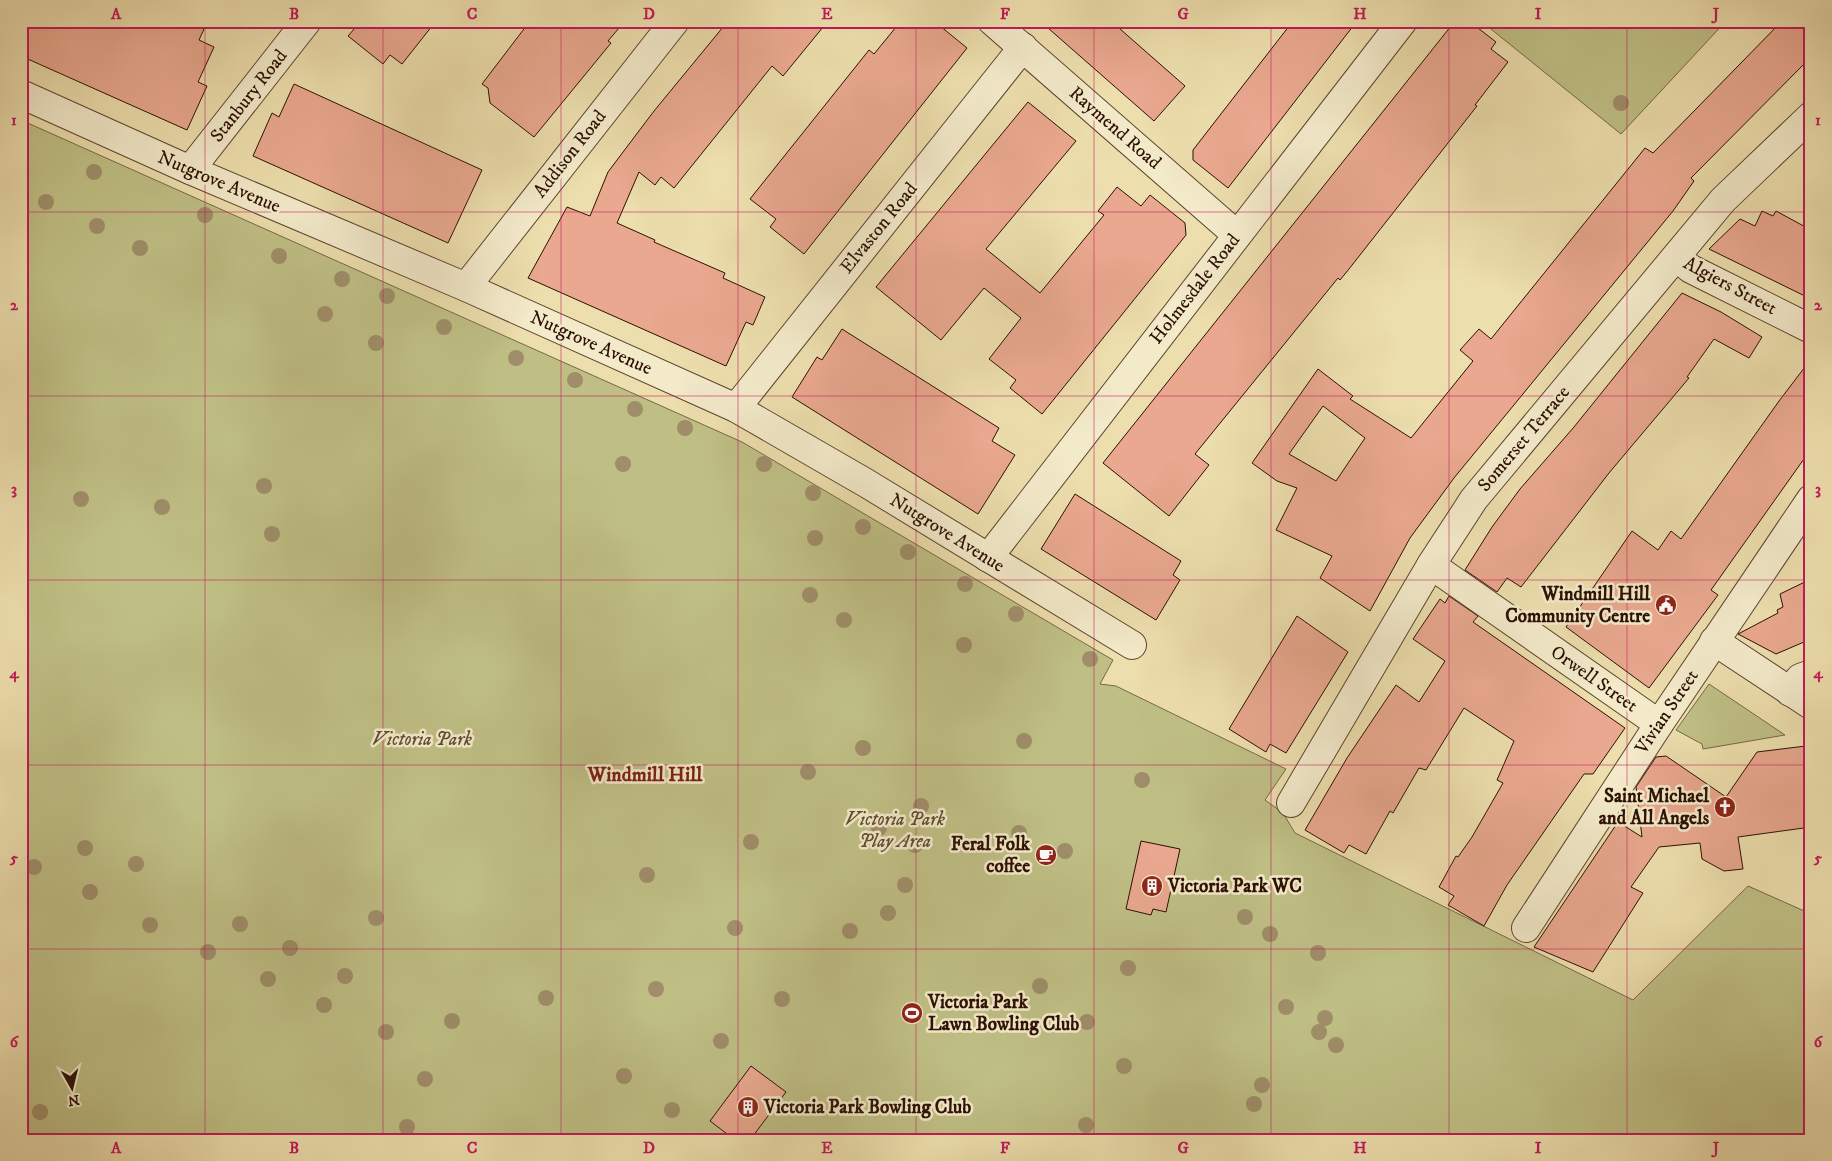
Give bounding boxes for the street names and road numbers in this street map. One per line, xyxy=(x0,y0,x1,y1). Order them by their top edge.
street label: Stanbury Road xyxy=(206,45,293,147)
street label: Raymend Road xyxy=(1064,82,1166,175)
street label: Addison Road xyxy=(529,105,612,202)
street label: Nutgrove Avenue xyxy=(154,146,284,218)
street label: Elvaston Road xyxy=(835,177,923,278)
street label: Holmesdale Road xyxy=(1145,229,1245,349)
street label: Algiers Street xyxy=(1679,252,1781,320)
street label: Nutgrove Avenue xyxy=(526,306,656,380)
street label: Somerset Terrace xyxy=(1473,381,1575,497)
street label: Nutgrove Avenue xyxy=(885,489,1009,578)
street label: Orwell Street xyxy=(1546,641,1642,717)
street label: Vivian Street xyxy=(1630,665,1704,759)

